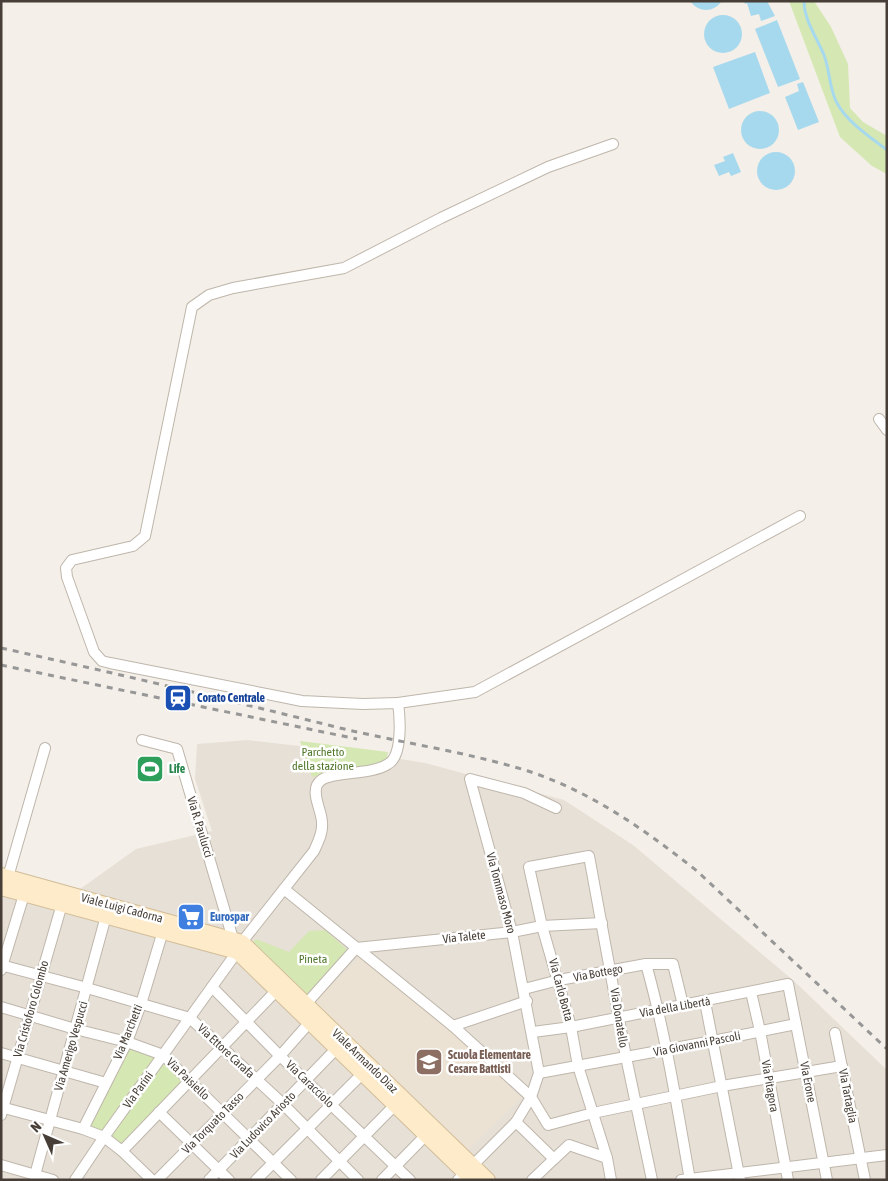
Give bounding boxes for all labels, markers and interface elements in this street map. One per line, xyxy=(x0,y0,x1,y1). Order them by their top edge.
station icon: Corato Centrale xyxy=(163,683,193,713)
place label: Corato Centrale xyxy=(197,691,266,705)
park label: Parchetto della stazione xyxy=(292,745,354,773)
sports icon: Life xyxy=(135,754,165,784)
place label: Life xyxy=(169,762,186,776)
street label: Via R. Paulucci xyxy=(184,795,216,859)
street label: Via Tommaso Moro xyxy=(483,851,519,935)
street label: Viale Luigi Cadorna xyxy=(79,890,165,926)
supermarket icon: Eurospar xyxy=(176,902,206,932)
place label: Eurospar xyxy=(210,910,250,924)
street label: Via Talete xyxy=(442,928,486,946)
park label: Pineta xyxy=(299,952,327,966)
street label: Via Carlo Botta xyxy=(546,957,576,1023)
street label: Via Cristoforo Colombo xyxy=(10,959,52,1059)
street label: Via Bottego xyxy=(572,961,624,985)
street label: Via Donatello xyxy=(607,987,631,1049)
street label: Via della Libertà xyxy=(639,994,711,1020)
street label: Via Amerigo Vespucci xyxy=(51,1000,91,1092)
street label: Via Marchetti xyxy=(111,1002,145,1062)
street label: Via Ettore Carafa xyxy=(195,1021,257,1081)
street label: Viale Armando Diaz xyxy=(329,1026,401,1096)
street label: Via Giovanni Pascoli xyxy=(652,1029,742,1059)
school or university icon: Scuola Elementare Cesare Battisti xyxy=(414,1047,444,1077)
place label: Scuola Elementare Cesare Battisti xyxy=(448,1048,531,1076)
street label: Via Paisiello xyxy=(164,1055,213,1103)
street label: Via Caracciolo xyxy=(283,1058,337,1111)
street label: Via Pitagora xyxy=(759,1059,781,1113)
street label: Via Erone xyxy=(797,1060,819,1104)
street label: Via Tartaglia xyxy=(836,1068,860,1124)
street label: Via Parini xyxy=(120,1069,156,1111)
street label: Via Ludovico Ariosto xyxy=(227,1088,299,1162)
street label: Via Torquato Tasso xyxy=(179,1089,247,1157)
north arrow xyxy=(20,1111,70,1161)
text: N xyxy=(27,1118,44,1135)

